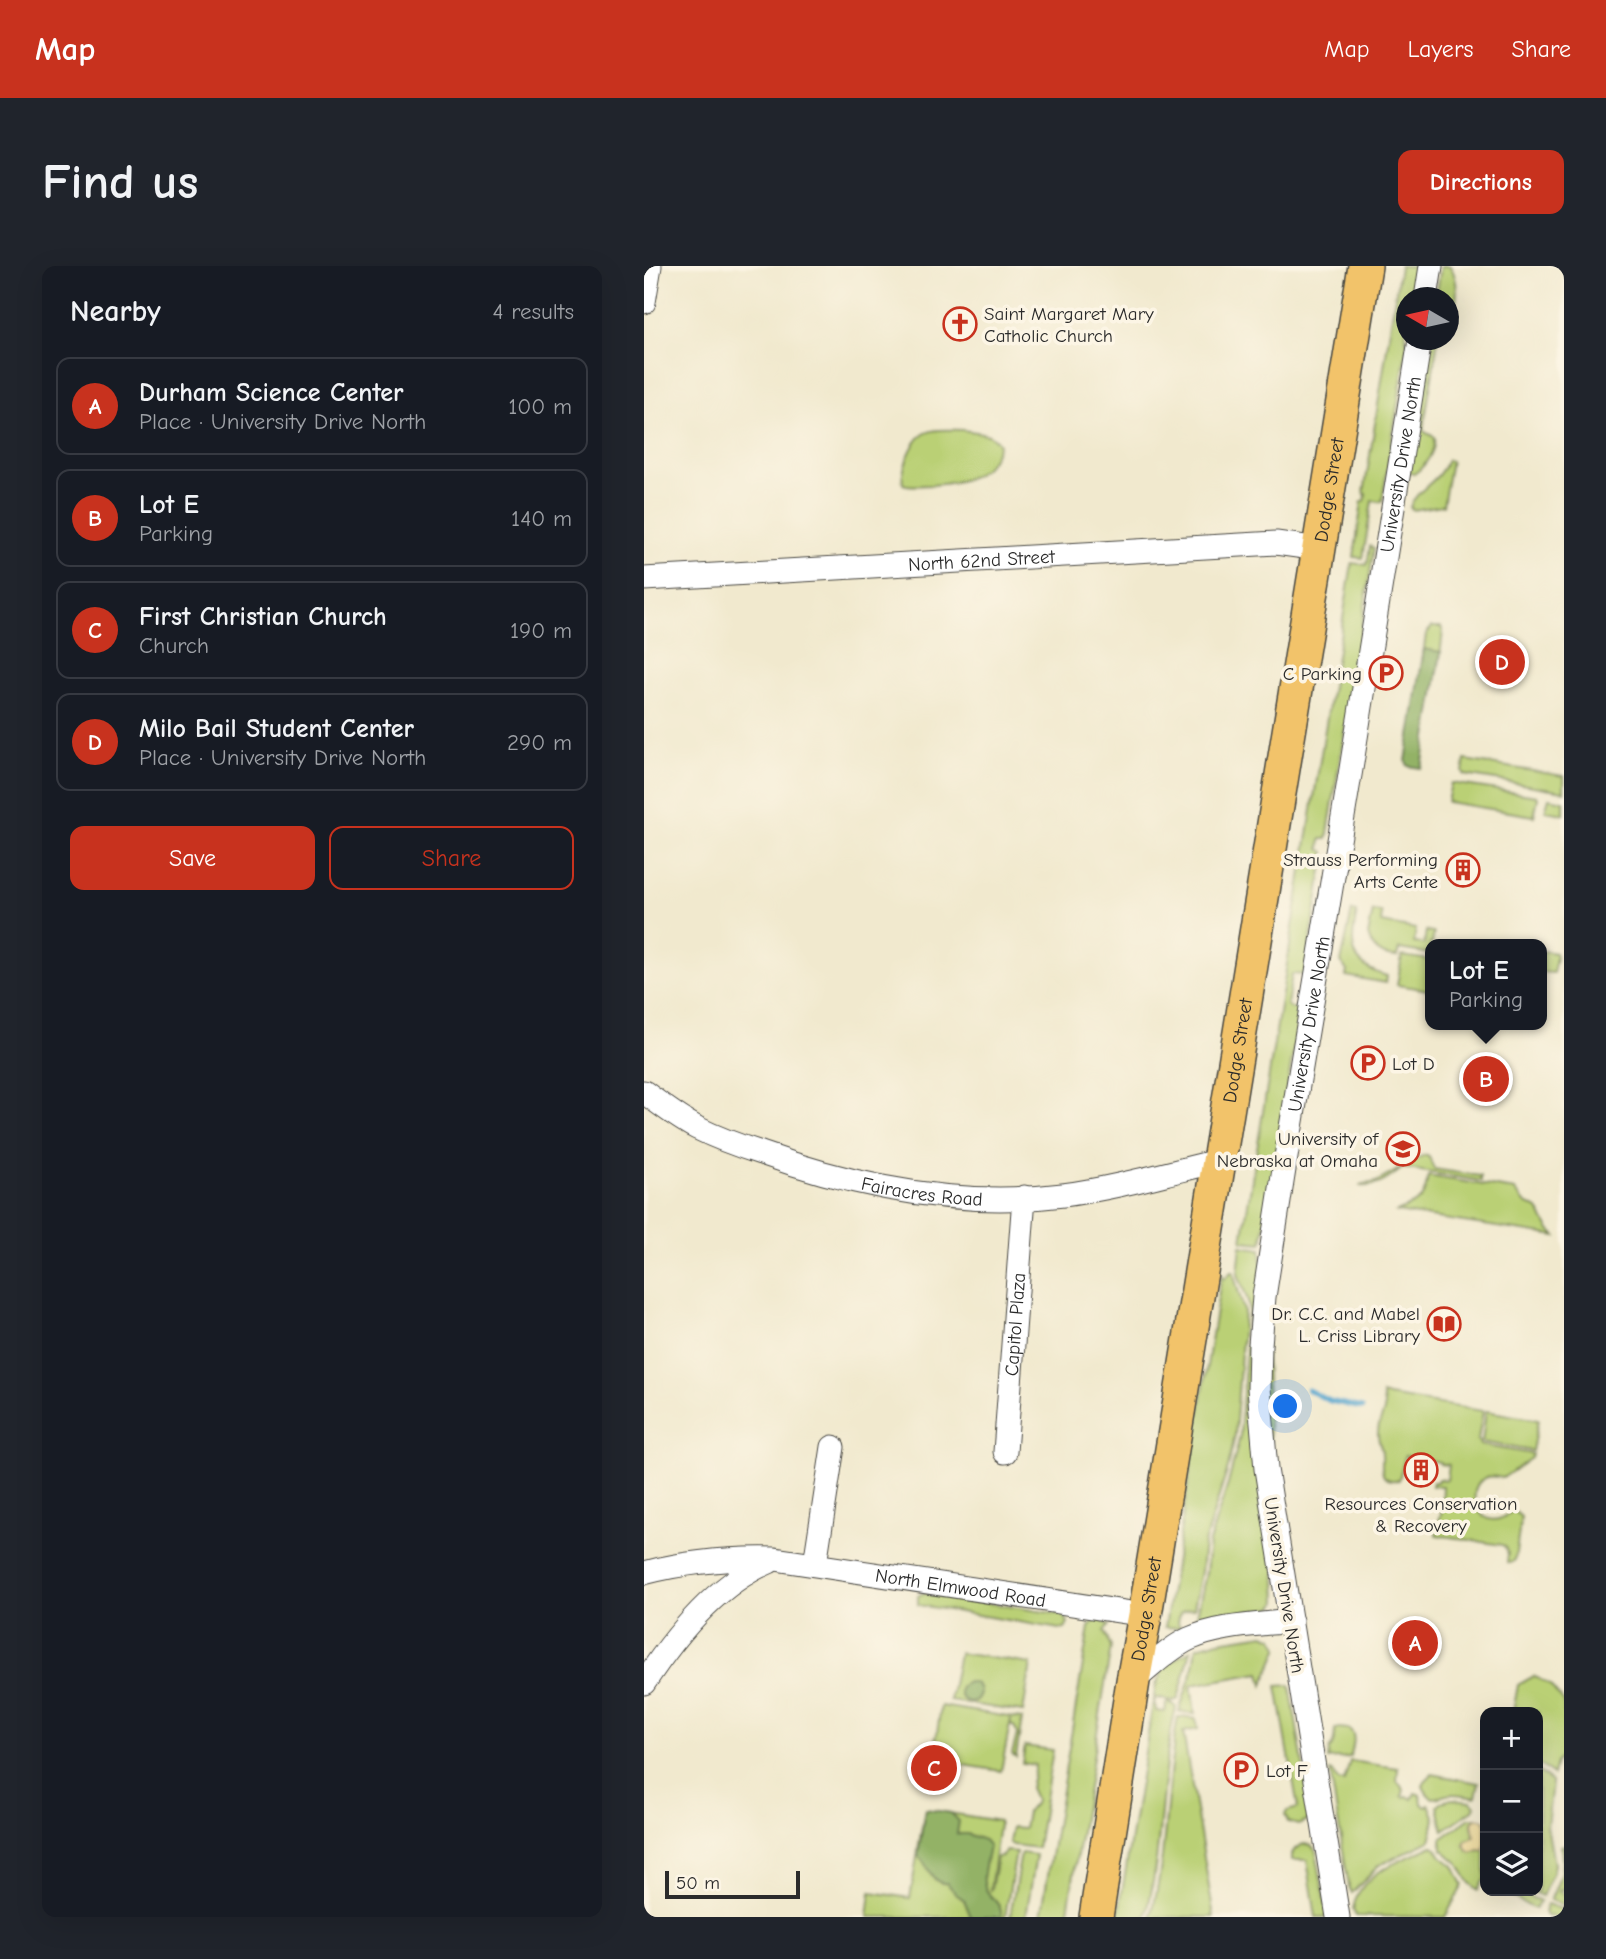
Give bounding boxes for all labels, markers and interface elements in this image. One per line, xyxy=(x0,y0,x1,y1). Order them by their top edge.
text: Map xyxy=(35,30,96,68)
text: Map xyxy=(1324,35,1370,63)
text: Layers xyxy=(1408,35,1473,63)
text: Share xyxy=(1511,35,1571,63)
button: Directions xyxy=(1398,150,1564,214)
text: Find us xyxy=(42,154,198,210)
north arrow xyxy=(1396,287,1459,350)
text: Nearby xyxy=(70,294,161,329)
text: 4 results xyxy=(492,298,574,325)
place label: Saint Margaret Mary Catholic Church xyxy=(984,303,1154,347)
church icon: Saint Margaret Mary Catholic Church xyxy=(941,305,979,343)
street label: University Drive North xyxy=(1376,375,1426,554)
text: Durham Science Center xyxy=(139,378,404,408)
text: A xyxy=(89,393,101,420)
text: 100 m xyxy=(508,393,572,420)
text: Place · University Drive North xyxy=(139,408,426,435)
street label: Dodge Street xyxy=(1310,436,1349,544)
text: Lot E xyxy=(139,490,199,520)
text: B xyxy=(88,505,102,532)
text: 140 m xyxy=(511,505,572,532)
text: Parking xyxy=(139,520,213,547)
street label: North 62nd Street xyxy=(908,546,1056,576)
text: First Christian Church xyxy=(139,602,387,632)
text: C xyxy=(88,617,102,644)
text: 190 m xyxy=(510,617,572,644)
text: Church xyxy=(139,632,209,659)
pin: D xyxy=(1479,636,1525,688)
parking icon: C Parking xyxy=(1367,654,1405,692)
place label: C Parking xyxy=(1283,663,1362,685)
text: Milo Bail Student Center xyxy=(139,714,414,744)
text: D xyxy=(88,729,102,756)
text: 290 m xyxy=(507,729,572,756)
text: Place · University Drive North xyxy=(139,744,426,771)
button: Save xyxy=(70,826,315,890)
button: Share xyxy=(329,826,574,890)
place label: Strauss Performing Arts Cente xyxy=(1283,849,1438,893)
building icon: Strauss Performing Arts Cente xyxy=(1444,851,1482,889)
street label: University Drive North xyxy=(1284,934,1335,1114)
popup xyxy=(1425,939,1547,1030)
text: Lot E xyxy=(1449,956,1509,986)
text: Parking xyxy=(1449,986,1523,1013)
street label: Dodge Street xyxy=(1219,996,1258,1105)
parking icon: Lot D xyxy=(1349,1044,1387,1082)
place label: Lot D xyxy=(1392,1053,1435,1075)
pin: B xyxy=(1463,1053,1509,1105)
place label: University of Nebraska at Omaha xyxy=(1217,1128,1380,1172)
school or university icon: University of Nebraska at Omaha xyxy=(1384,1130,1422,1168)
street label: Fairacres Road xyxy=(859,1173,983,1211)
street label: Capitol Plaza xyxy=(1001,1272,1030,1377)
place label: Dr. C.C. and Mabel L. Criss Library xyxy=(1271,1303,1420,1347)
library icon: Dr. C.C. and Mabel L. Criss Library xyxy=(1425,1305,1463,1343)
your location xyxy=(1268,1389,1302,1423)
building icon: Resources Conservation & Recovery xyxy=(1402,1451,1440,1489)
place label: Resources Conservation & Recovery xyxy=(1325,1493,1517,1537)
street label: University Drive North xyxy=(1259,1496,1309,1675)
street label: Dodge Street xyxy=(1127,1555,1166,1663)
street label: North Elmwood Road xyxy=(874,1564,1047,1612)
pin: A xyxy=(1392,1617,1438,1669)
map controls xyxy=(1480,1707,1543,1896)
button: + xyxy=(1480,1707,1543,1770)
pin: C xyxy=(911,1742,957,1794)
parking icon: Lot F xyxy=(1222,1751,1260,1789)
place label: Lot F xyxy=(1266,1760,1308,1782)
button: − xyxy=(1480,1770,1543,1833)
button: layers xyxy=(1480,1833,1543,1896)
scale bar xyxy=(665,1868,800,1900)
text: 50 m xyxy=(676,1872,720,1894)

